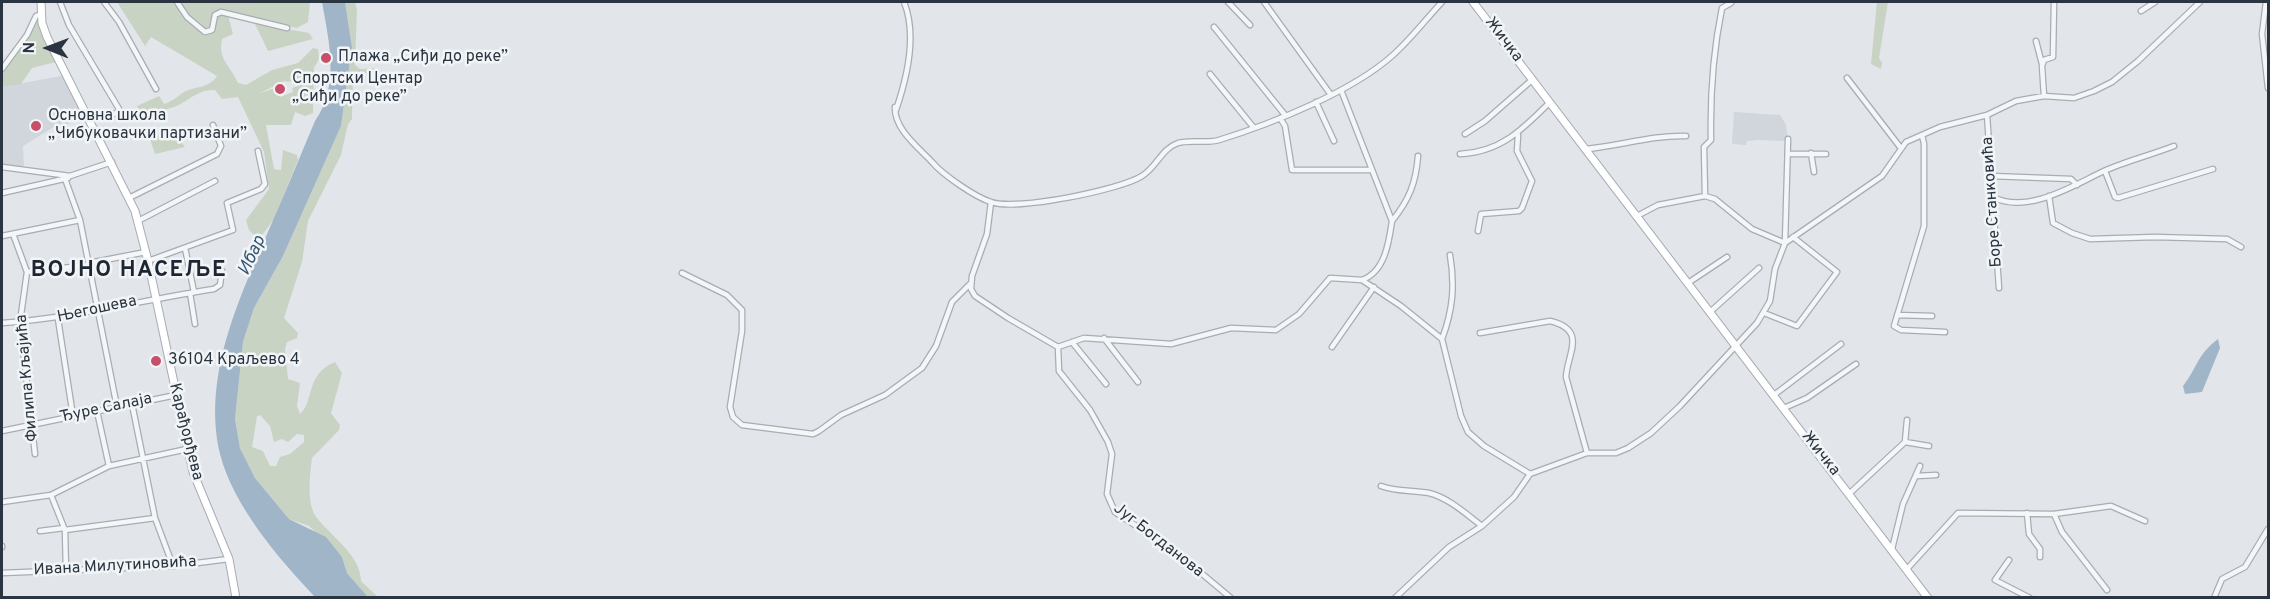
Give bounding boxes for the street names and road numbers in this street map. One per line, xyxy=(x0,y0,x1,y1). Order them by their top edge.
street label: Жичка xyxy=(1480,14,1526,66)
street label: Боре Станковића xyxy=(1979,136,2007,268)
street label: Његошева xyxy=(56,292,138,328)
street label: Филипа Кљајића xyxy=(13,314,43,442)
street label: Карађорђева xyxy=(164,382,206,482)
street label: Ђуре Салаја xyxy=(58,390,154,428)
street label: Жичка xyxy=(1797,428,1843,480)
street label: Југ Богданова xyxy=(1109,500,1207,582)
street label: Ивана Милутиновића xyxy=(33,553,197,581)

